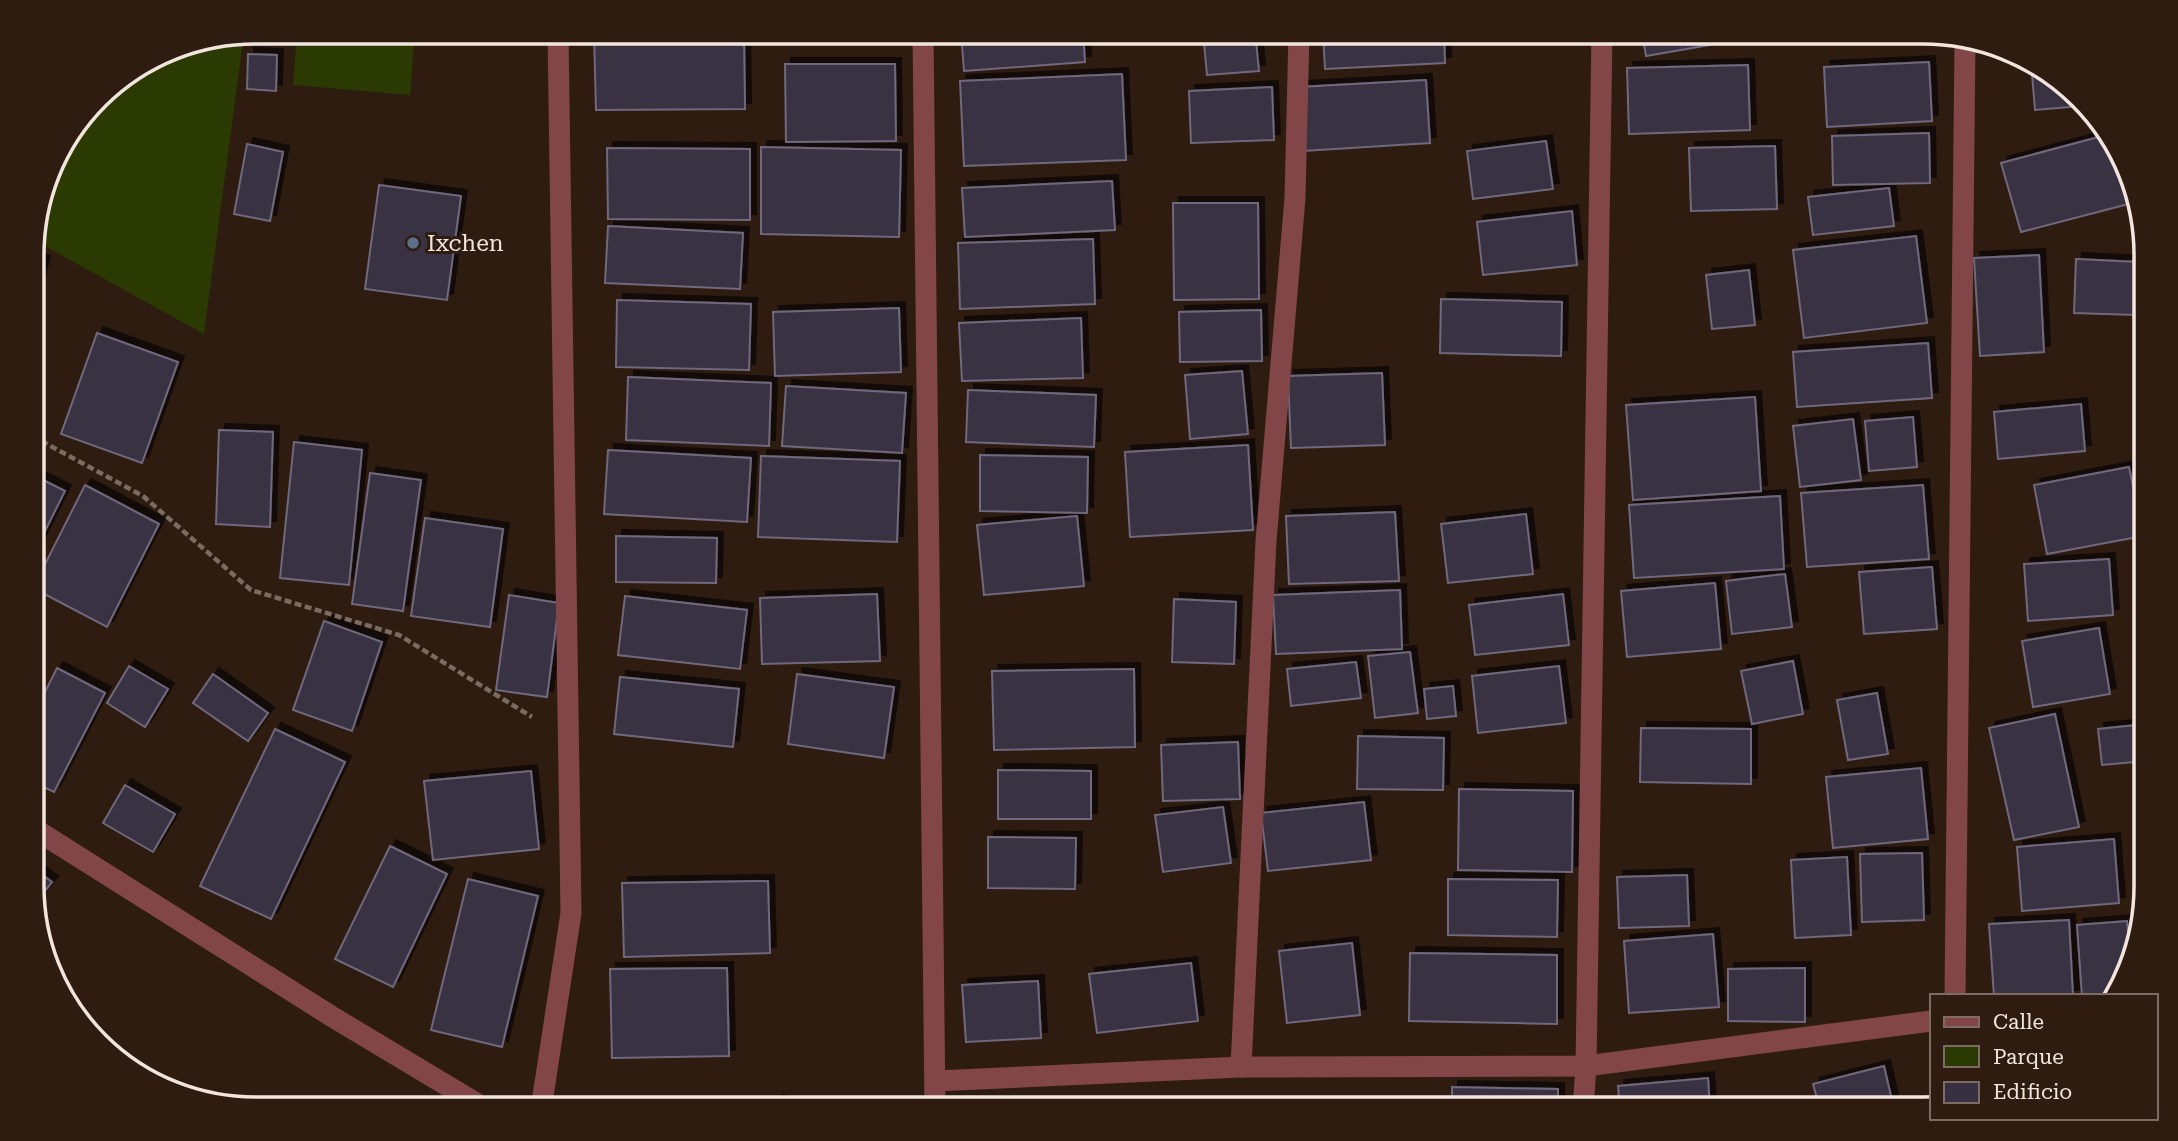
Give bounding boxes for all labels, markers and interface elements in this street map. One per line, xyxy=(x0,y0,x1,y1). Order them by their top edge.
place label: Ixchen xyxy=(427,230,504,257)
marker: Ixchen xyxy=(405,235,421,251)
legend xyxy=(1930,994,2157,1120)
text: Calle xyxy=(1993,1010,2044,1034)
text: Parque xyxy=(1993,1045,2064,1069)
text: Edificio xyxy=(1993,1080,2072,1104)

